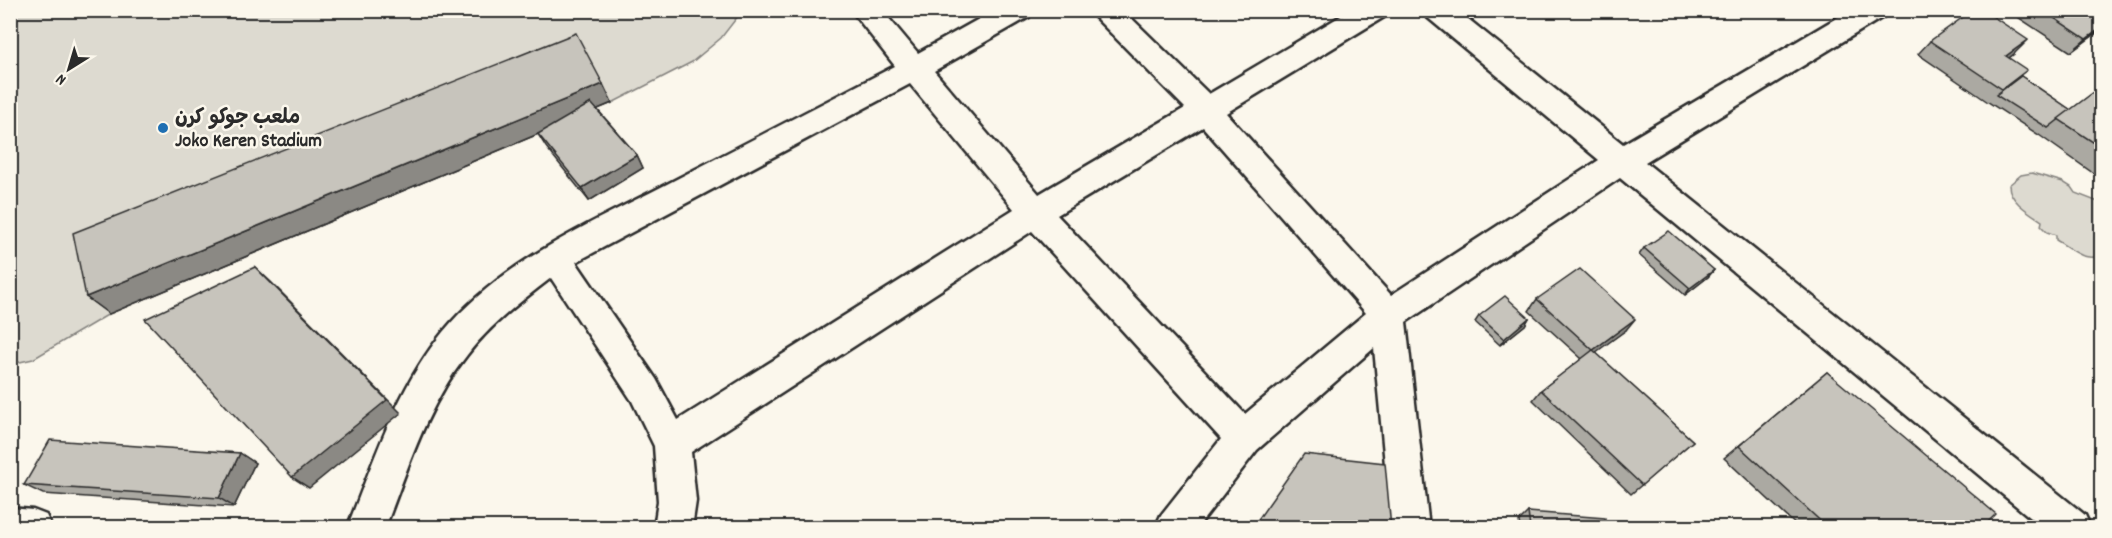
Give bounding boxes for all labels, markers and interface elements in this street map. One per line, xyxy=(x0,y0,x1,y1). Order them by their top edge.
north arrow xyxy=(39,39,99,99)
text: N xyxy=(51,67,72,91)
place label: ملعب جوكو كرن Joko Keren Stadium xyxy=(175,105,322,156)
marker: ملعب جوكو كرن Joko Keren Stadium xyxy=(156,121,170,135)

